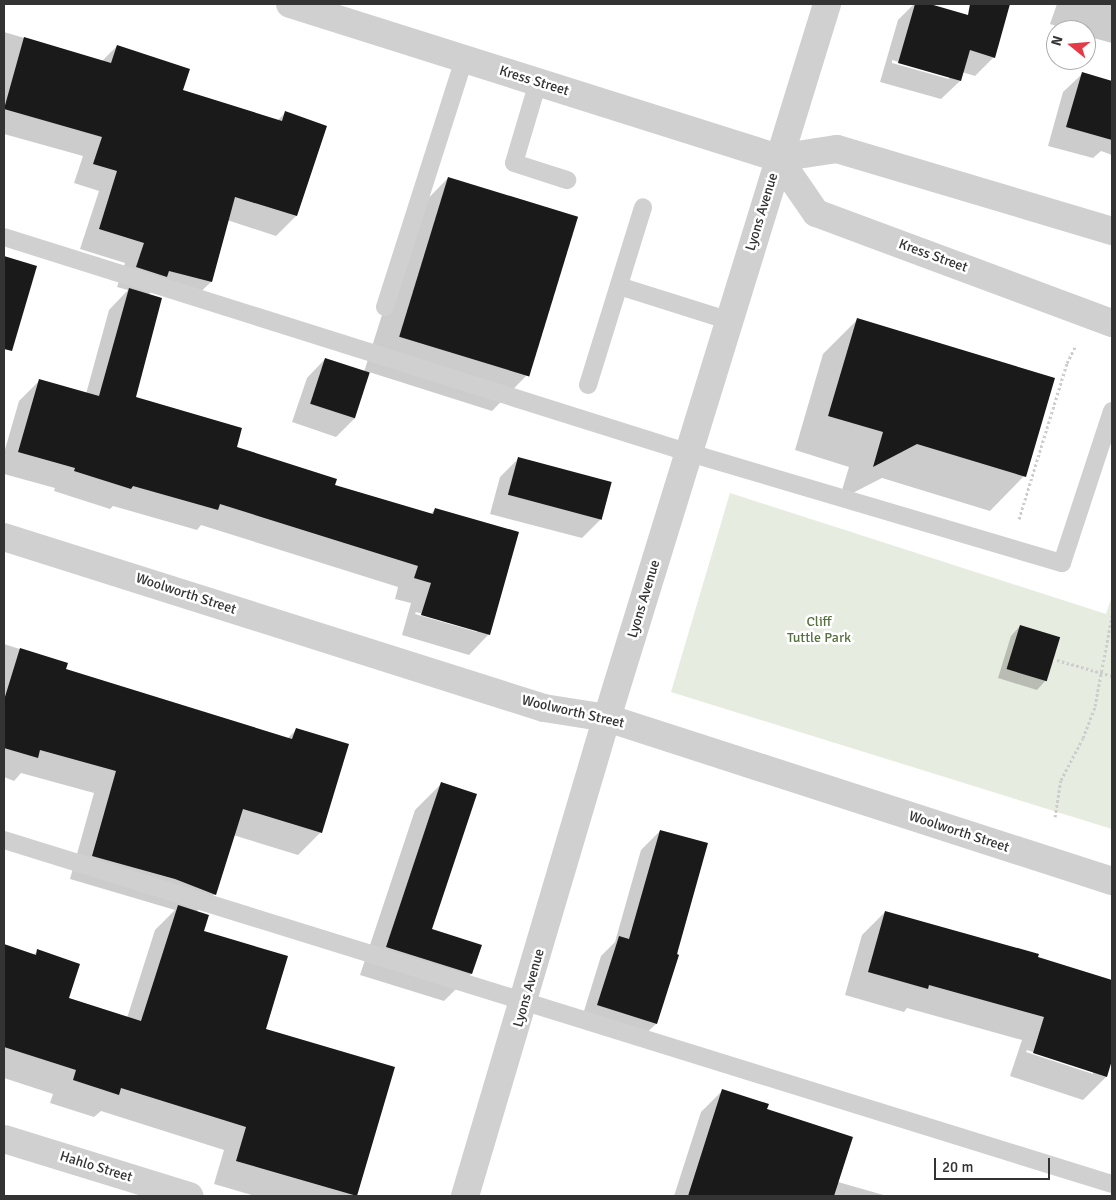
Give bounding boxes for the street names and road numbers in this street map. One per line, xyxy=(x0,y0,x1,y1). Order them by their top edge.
street label: Kress Street xyxy=(497,62,571,100)
street label: Lyons Avenue xyxy=(742,171,782,253)
street label: Kress Street xyxy=(896,236,970,276)
street label: Lyons Avenue xyxy=(624,558,664,640)
street label: Woolworth Street xyxy=(134,570,238,618)
street label: Woolworth Street xyxy=(520,692,626,732)
street label: Woolworth Street xyxy=(907,808,1011,856)
street label: Lyons Avenue xyxy=(510,947,548,1029)
street label: Hahlo Street xyxy=(58,1148,134,1186)

